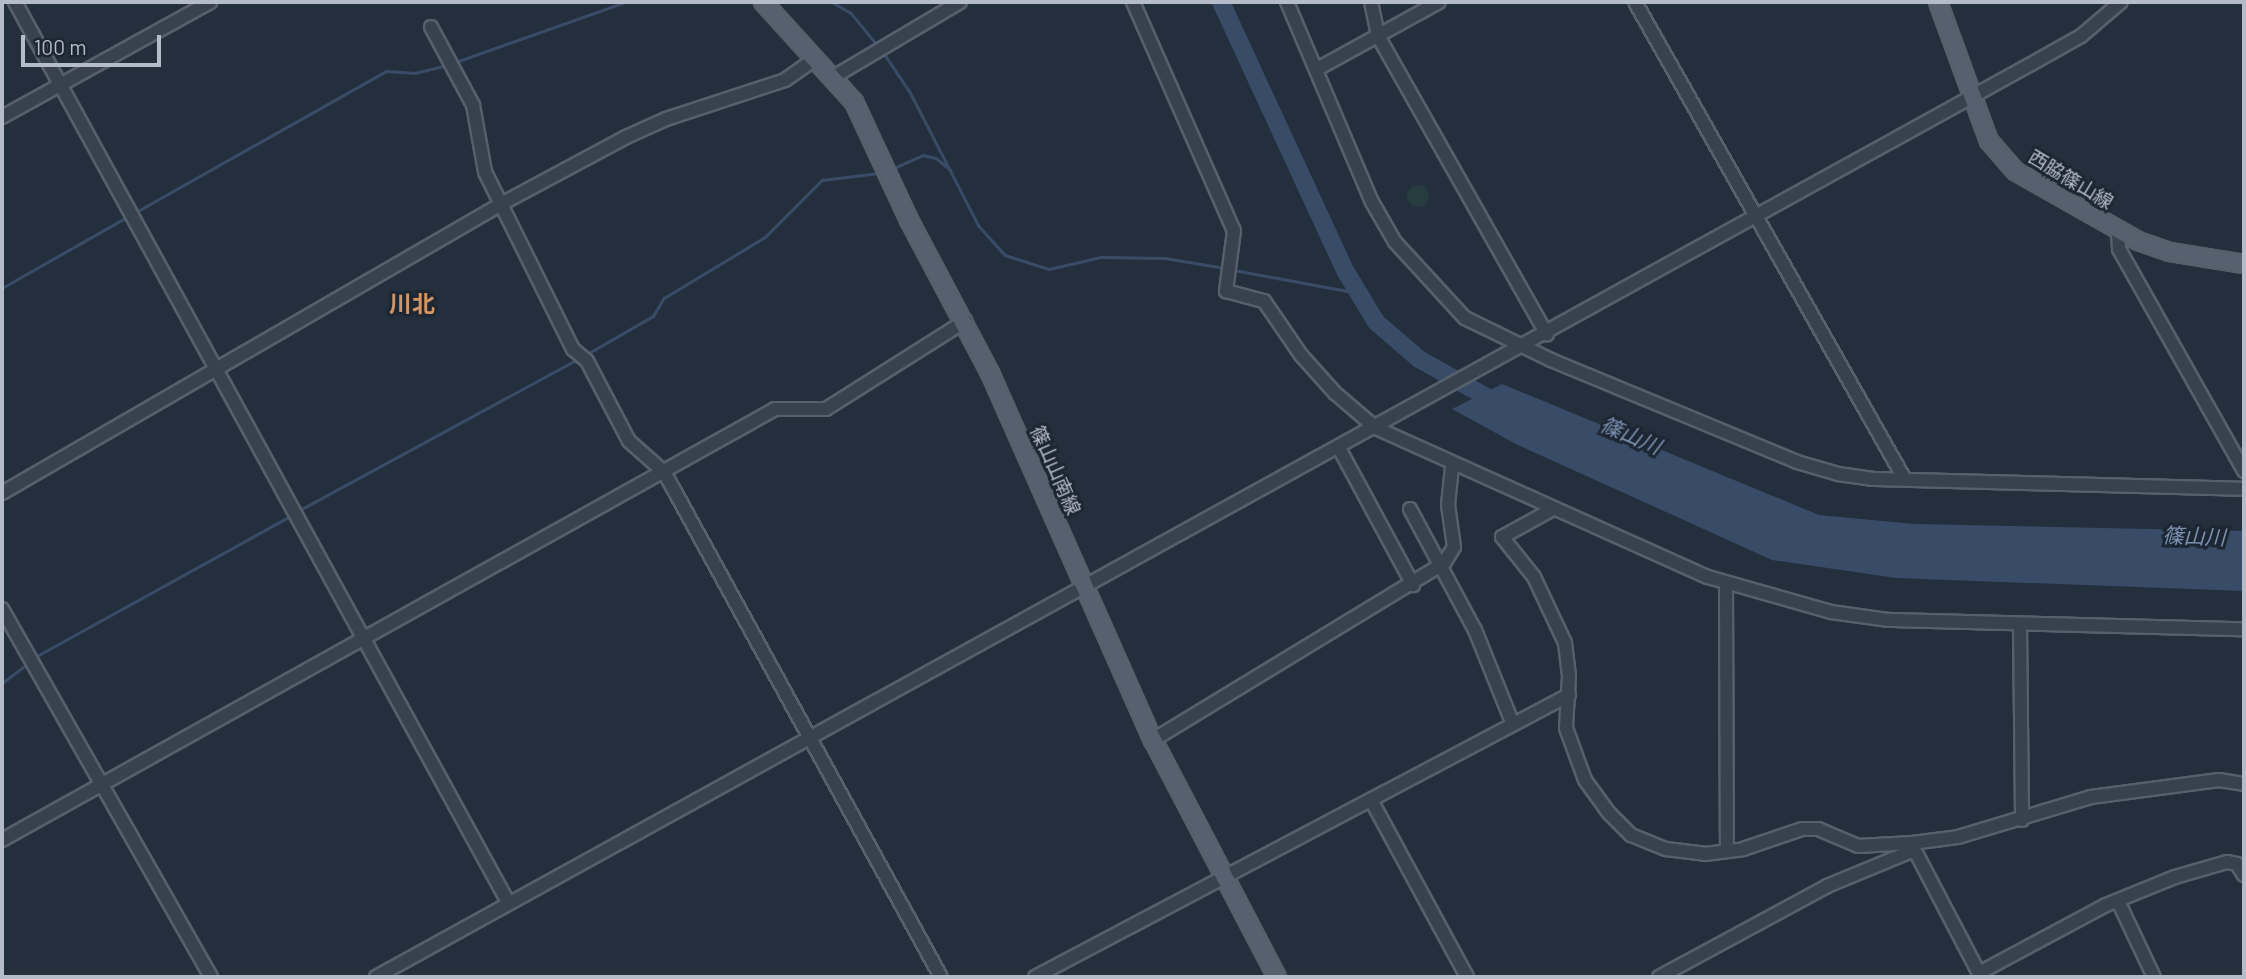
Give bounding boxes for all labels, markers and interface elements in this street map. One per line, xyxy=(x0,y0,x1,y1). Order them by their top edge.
scale bar xyxy=(24,21,164,65)
text: 100 m xyxy=(34,34,87,59)
street label: 西脇篠山線 xyxy=(2024,145,2118,213)
district label: 川北 xyxy=(389,289,435,317)
water label: 篠山川 xyxy=(1597,411,1665,459)
street label: 篠山山南線 xyxy=(1026,422,1086,518)
water label: 篠山川 xyxy=(2162,522,2226,550)

